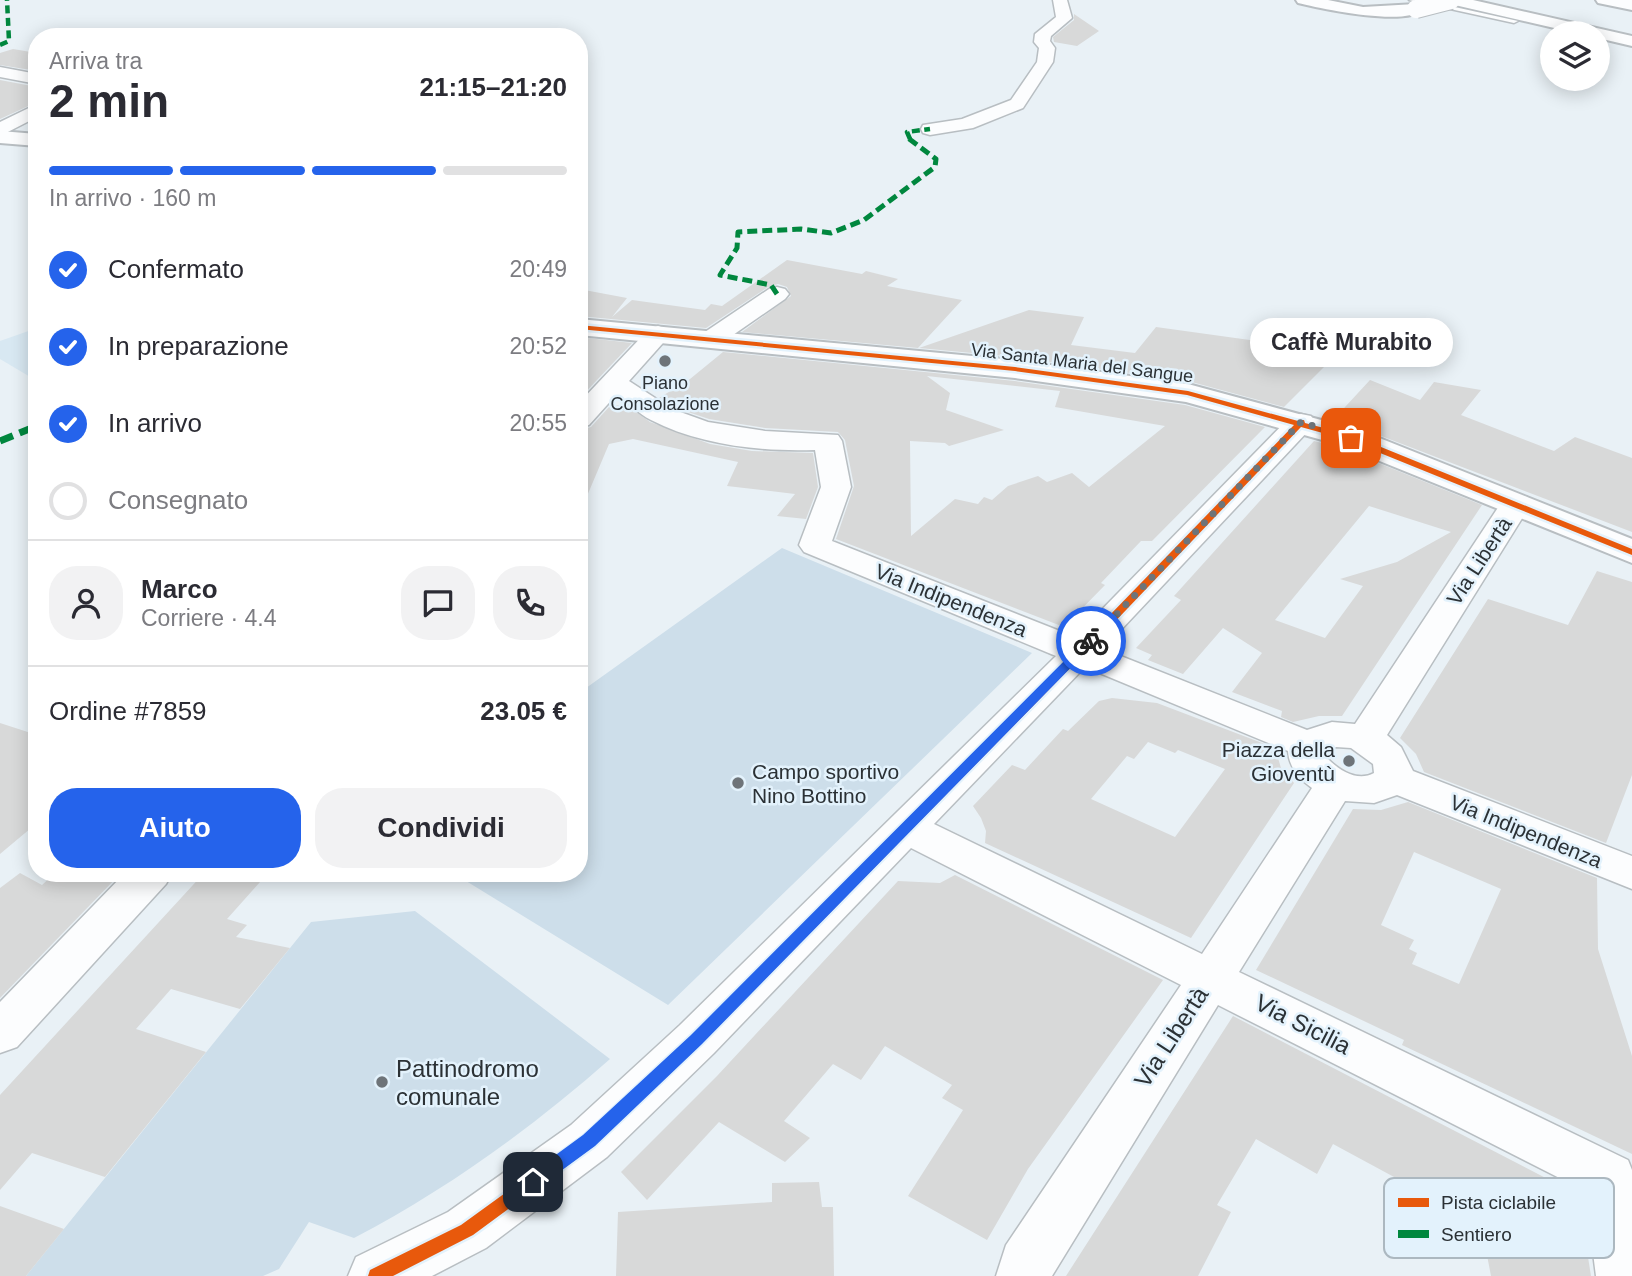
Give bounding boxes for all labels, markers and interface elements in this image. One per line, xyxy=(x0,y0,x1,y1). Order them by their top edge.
map controls xyxy=(1540,21,1610,91)
button: layers xyxy=(1540,21,1610,91)
text: Arriva tra xyxy=(49,48,142,74)
text: 21:15–21:20 xyxy=(420,72,567,102)
text: 2 min xyxy=(49,75,169,127)
text: In arrivo · 160 m xyxy=(49,185,216,211)
icon: check xyxy=(49,251,87,289)
text: Confermato xyxy=(108,254,244,284)
text: 20:49 xyxy=(509,256,567,282)
callout: Caffè Murabito xyxy=(1250,319,1452,368)
icon: check xyxy=(49,328,87,366)
text: Caffè Murabito xyxy=(1271,329,1432,355)
text: In preparazione xyxy=(108,331,289,361)
text: 20:52 xyxy=(509,333,567,359)
street label: Via Santa Maria del Sangue xyxy=(970,339,1194,387)
marker: Piano Consolazione xyxy=(657,353,673,369)
place label: Piano Consolazione xyxy=(610,373,720,414)
icon: check xyxy=(49,405,87,443)
text: In arrivo xyxy=(108,408,202,438)
pin xyxy=(1321,408,1381,468)
text: 20:55 xyxy=(509,410,567,436)
icon: bag xyxy=(1332,419,1370,457)
text: Consegnato xyxy=(108,485,248,515)
street label: Via Libertà xyxy=(1442,513,1516,609)
street label: Via Indipendenza xyxy=(872,559,1031,641)
button: person xyxy=(49,566,123,640)
button: chat xyxy=(401,566,475,640)
button: phone xyxy=(493,566,567,640)
text: Marco xyxy=(141,574,218,604)
text: Corriere · 4.4 xyxy=(141,605,276,631)
courier xyxy=(1056,606,1126,676)
icon: bike xyxy=(1072,622,1110,660)
text: Ordine #7859 xyxy=(49,696,207,726)
text: 23.05 € xyxy=(480,696,567,726)
place label: Piazza della Gioventù xyxy=(1222,738,1335,785)
marker: Piazza della Gioventù xyxy=(1341,753,1357,769)
place label: Campo sportivo Nino Bottino xyxy=(752,760,899,807)
marker: Campo sportivo Nino Bottino xyxy=(730,775,746,791)
button: Aiuto xyxy=(49,788,301,868)
button: Condividi xyxy=(315,788,567,868)
street label: Via Indipendenza xyxy=(1447,790,1606,872)
street label: Via Libertà xyxy=(1129,981,1214,1092)
street label: Via Sicilia xyxy=(1251,988,1356,1060)
place label: Pattinodromo comunale xyxy=(396,1055,539,1110)
marker: Pattinodromo comunale xyxy=(374,1074,390,1090)
pin xyxy=(503,1152,563,1212)
icon: home xyxy=(514,1163,552,1201)
legend xyxy=(1384,1178,1614,1258)
text: Pista ciclabile xyxy=(1441,1192,1556,1213)
text: Sentiero xyxy=(1441,1224,1512,1245)

